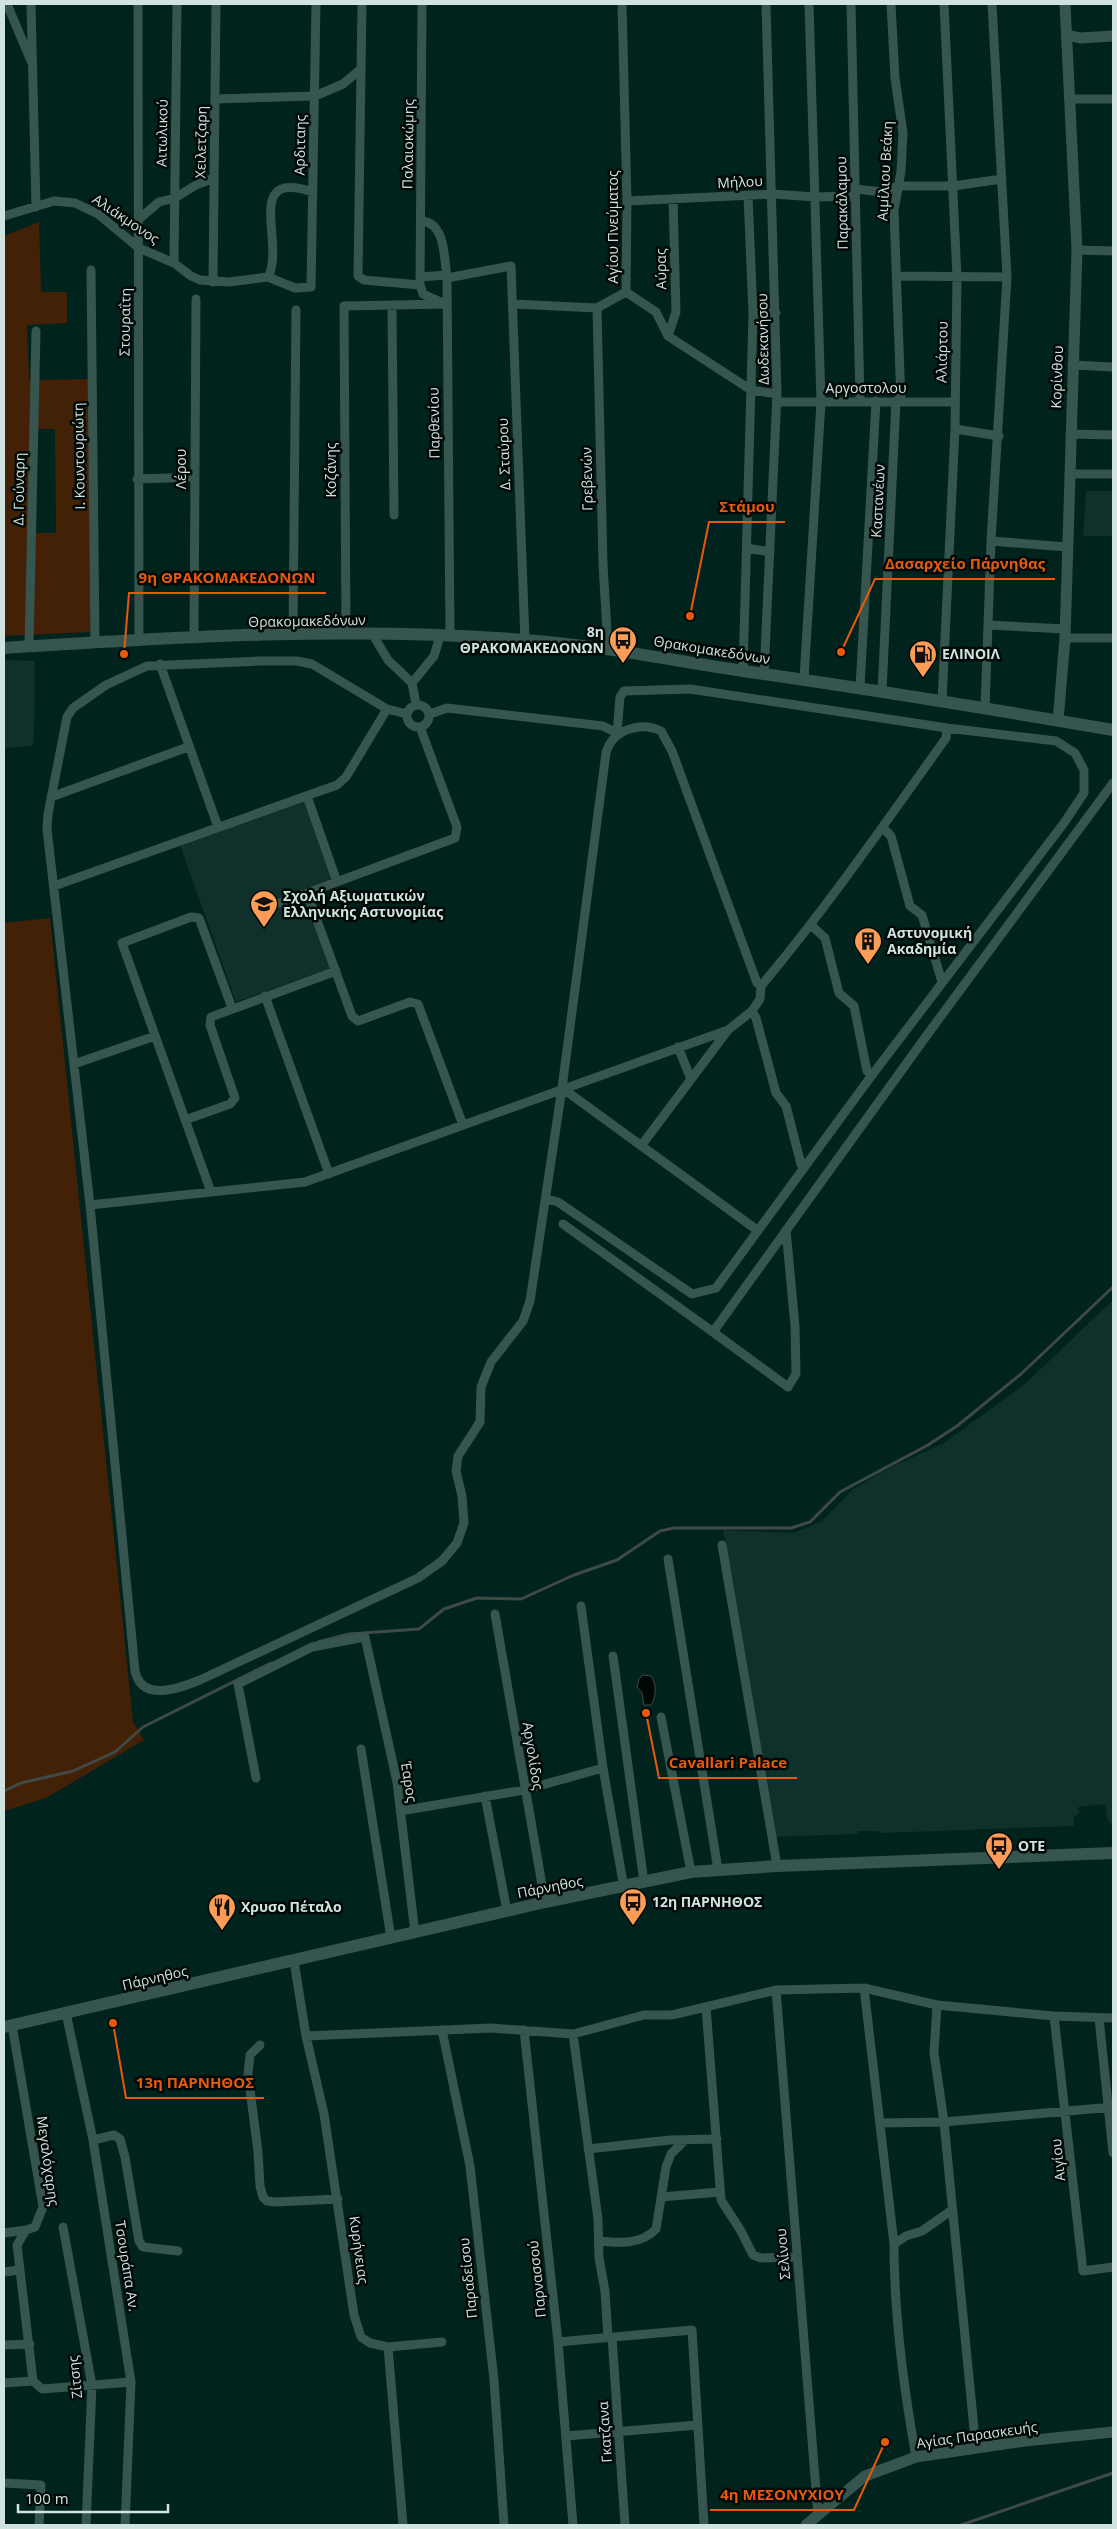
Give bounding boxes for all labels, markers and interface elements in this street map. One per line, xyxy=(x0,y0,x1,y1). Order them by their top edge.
street label: Αιτωλικού xyxy=(151,99,172,167)
street label: Παλαιοκώμης xyxy=(397,99,418,189)
street label: Χειλετζαρη xyxy=(190,106,211,178)
street label: Αρδιταης xyxy=(289,114,310,176)
street label: Αιμίλιου Βεάκη xyxy=(872,121,897,221)
street label: Παρακάλαμου xyxy=(831,156,852,250)
street label: Αγίου Πνεύματος xyxy=(603,170,622,284)
street label: Μήλου xyxy=(717,171,763,192)
street label: Αλιάκμονος xyxy=(89,189,164,248)
street label: Αύρας xyxy=(651,248,670,290)
street label: Στουραΐτη xyxy=(114,288,135,356)
street label: Δωδεκανήσου xyxy=(752,293,773,385)
street label: Αλιάρτου xyxy=(931,321,952,383)
street label: Κορίνθου xyxy=(1046,345,1067,409)
street label: Αργοστολου xyxy=(826,378,906,397)
street label: Παρθενίου xyxy=(423,387,444,459)
street label: Ι. Κουντουριώτη xyxy=(68,402,89,510)
street label: Δ. Σταύρου xyxy=(493,417,514,491)
street label: Κοζάνης xyxy=(321,442,340,498)
street label: Γρεβενών xyxy=(576,447,597,511)
street label: Λέρου xyxy=(171,449,190,489)
street label: Δ. Γούναρη xyxy=(8,452,29,526)
street label: Καστανέων xyxy=(866,464,889,538)
callout: Στάμου xyxy=(709,492,785,522)
text: Στάμου xyxy=(719,496,775,516)
callout: Δασαρχείο Πάρνηθας xyxy=(875,549,1055,579)
text: Δασαρχείο Πάρνηθας xyxy=(885,553,1046,573)
callout: 9η ΘΡΑΚΟΜΑΚΕΔΟΝΩΝ xyxy=(129,563,326,593)
text: 9η ΘΡΑΚΟΜΑΚΕΔΟΝΩΝ xyxy=(139,567,315,587)
street label: Θρακομακεδόνων xyxy=(248,610,366,631)
place label: 8η ΘΡΑΚΟΜΑΚΕΔΟΝΩΝ xyxy=(460,622,604,657)
bus stop icon: 8η ΘΡΑΚΟΜΑΚΕΔΟΝΩΝ xyxy=(608,625,638,664)
street label: Θρακομακεδόνων xyxy=(652,631,772,668)
fuel station icon: ΕΛΙΝΟΙΛ xyxy=(908,639,938,678)
place label: ΕΛΙΝΟΙΛ xyxy=(942,644,1001,663)
place label: Σχολή Αξιωματικών Ελληνικής Αστυνομίας xyxy=(283,886,443,921)
school or university icon: Σχολή Αξιωματικών Ελληνικής Αστυνομίας xyxy=(249,889,279,928)
place label: Αστυνομική Ακαδημία xyxy=(887,923,972,958)
building icon: Αστυνομική Ακαδημία xyxy=(853,926,883,965)
street label: Αργολίδος xyxy=(519,1721,548,1792)
callout: Cavallari Palace xyxy=(659,1748,797,1778)
text: Cavallari Palace xyxy=(669,1752,787,1772)
street label: Έαρος xyxy=(397,1759,422,1804)
bus stop icon: ΟΤΕ xyxy=(984,1831,1014,1870)
place label: ΟΤΕ xyxy=(1018,1836,1045,1855)
street label: Πάρνηθος xyxy=(515,1871,585,1902)
bus stop icon: 12η ΠΑΡΝΗΘΟΣ xyxy=(618,1887,648,1926)
restaurant icon: Χρυσο Πέταλο xyxy=(207,1892,237,1931)
place label: 12η ΠΑΡΝΗΘΟΣ xyxy=(652,1892,762,1911)
place label: Χρυσο Πέταλο xyxy=(241,1897,342,1916)
street label: Πάρνηθος xyxy=(120,1961,190,1994)
callout: 13η ΠΑΡΝΗΘΟΣ xyxy=(126,2068,264,2098)
text: 13η ΠΑΡΝΗΘΟΣ xyxy=(136,2072,254,2092)
street label: Μεγαλόχαρης xyxy=(33,2115,64,2207)
street label: Αιγίου xyxy=(1046,2138,1069,2182)
street label: Κυρήνειας xyxy=(345,2215,374,2285)
street label: Τσουράπα Αν. xyxy=(111,2219,144,2313)
street label: Σελίνου xyxy=(771,2228,794,2280)
street label: Παραδείσου xyxy=(454,2237,481,2319)
street label: Παρνασσού xyxy=(523,2240,550,2319)
street label: Ζίτσης xyxy=(63,2354,86,2400)
street label: Γκατζανα xyxy=(593,2400,616,2463)
street label: Αγίας Παρασκευής xyxy=(915,2417,1039,2452)
callout: 4η ΜΕΣΟΝΥΧΙΟΥ xyxy=(710,2480,854,2510)
scale bar xyxy=(18,2482,168,2514)
text: 4η ΜΕΣΟΝΥΧΙΟΥ xyxy=(720,2484,844,2504)
text: 100 m xyxy=(25,2488,69,2508)

